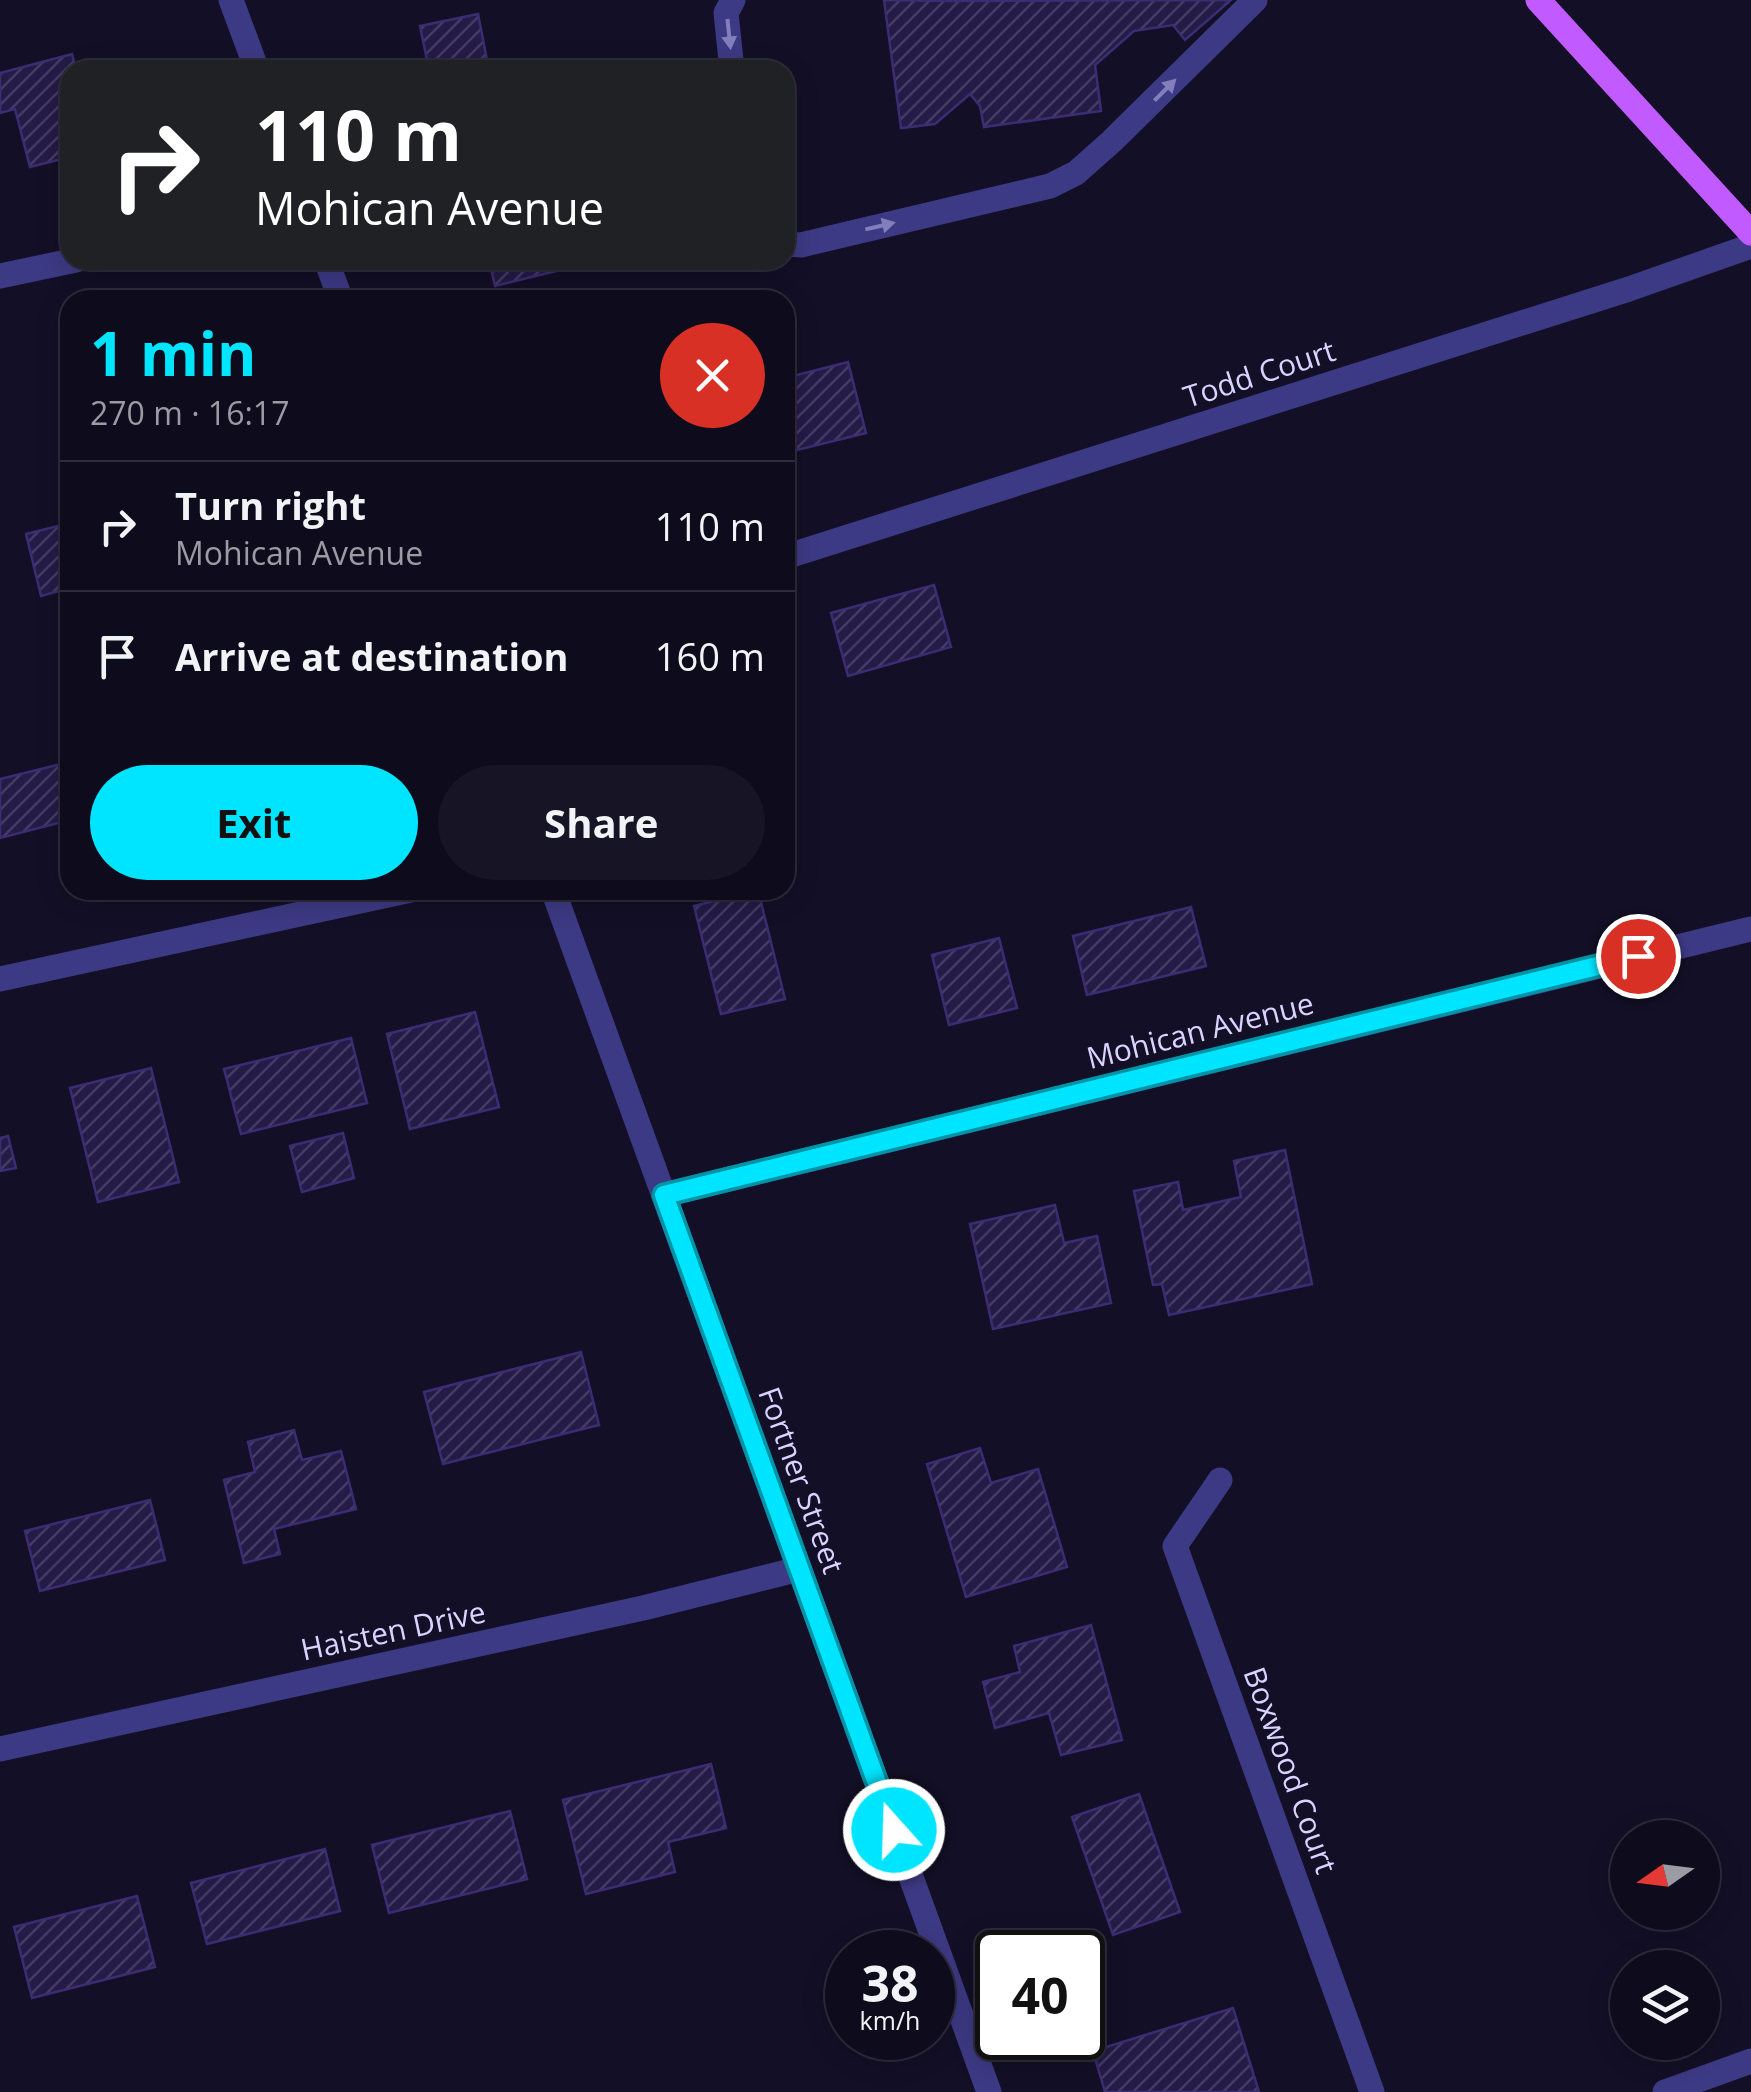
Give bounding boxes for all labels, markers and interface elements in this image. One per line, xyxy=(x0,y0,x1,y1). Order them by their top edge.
one-way arrow xyxy=(721,19,737,51)
one-way arrow xyxy=(1152,79,1176,102)
text: 110 m xyxy=(255,86,462,182)
icon: right xyxy=(90,100,220,230)
text: Mohican Avenue xyxy=(255,177,604,238)
one-way arrow xyxy=(865,218,896,233)
text: 1 min xyxy=(90,312,257,394)
button: close xyxy=(660,323,765,428)
street label: Todd Court xyxy=(1178,329,1340,417)
text: 270 m · 16:17 xyxy=(90,391,289,434)
text: Turn right xyxy=(175,479,366,531)
icon: right xyxy=(90,499,145,554)
text: 110 m xyxy=(655,500,765,552)
text: Mohican Avenue xyxy=(175,531,423,574)
icon: arrive xyxy=(90,629,145,684)
text: Arrive at destination xyxy=(175,630,569,682)
text: 160 m xyxy=(655,630,765,682)
button: Exit xyxy=(90,765,418,880)
button: Share xyxy=(438,765,765,880)
pin xyxy=(1596,914,1681,999)
icon: arrive xyxy=(1611,929,1666,984)
street label: Mohican Avenue xyxy=(1082,982,1318,1078)
street label: Fortner Street xyxy=(749,1381,855,1579)
street label: Haisten Drive xyxy=(297,1590,489,1670)
street label: Boxwood Court xyxy=(1235,1661,1347,1879)
position arrow xyxy=(842,1778,946,1882)
north arrow xyxy=(1610,1820,1720,1930)
map controls xyxy=(1610,1820,1720,2060)
speed limit sign: 40 xyxy=(975,1930,1105,2060)
text: 38 xyxy=(861,1949,919,2017)
button: layers xyxy=(1610,1950,1720,2060)
text: km/h xyxy=(860,2003,920,2037)

